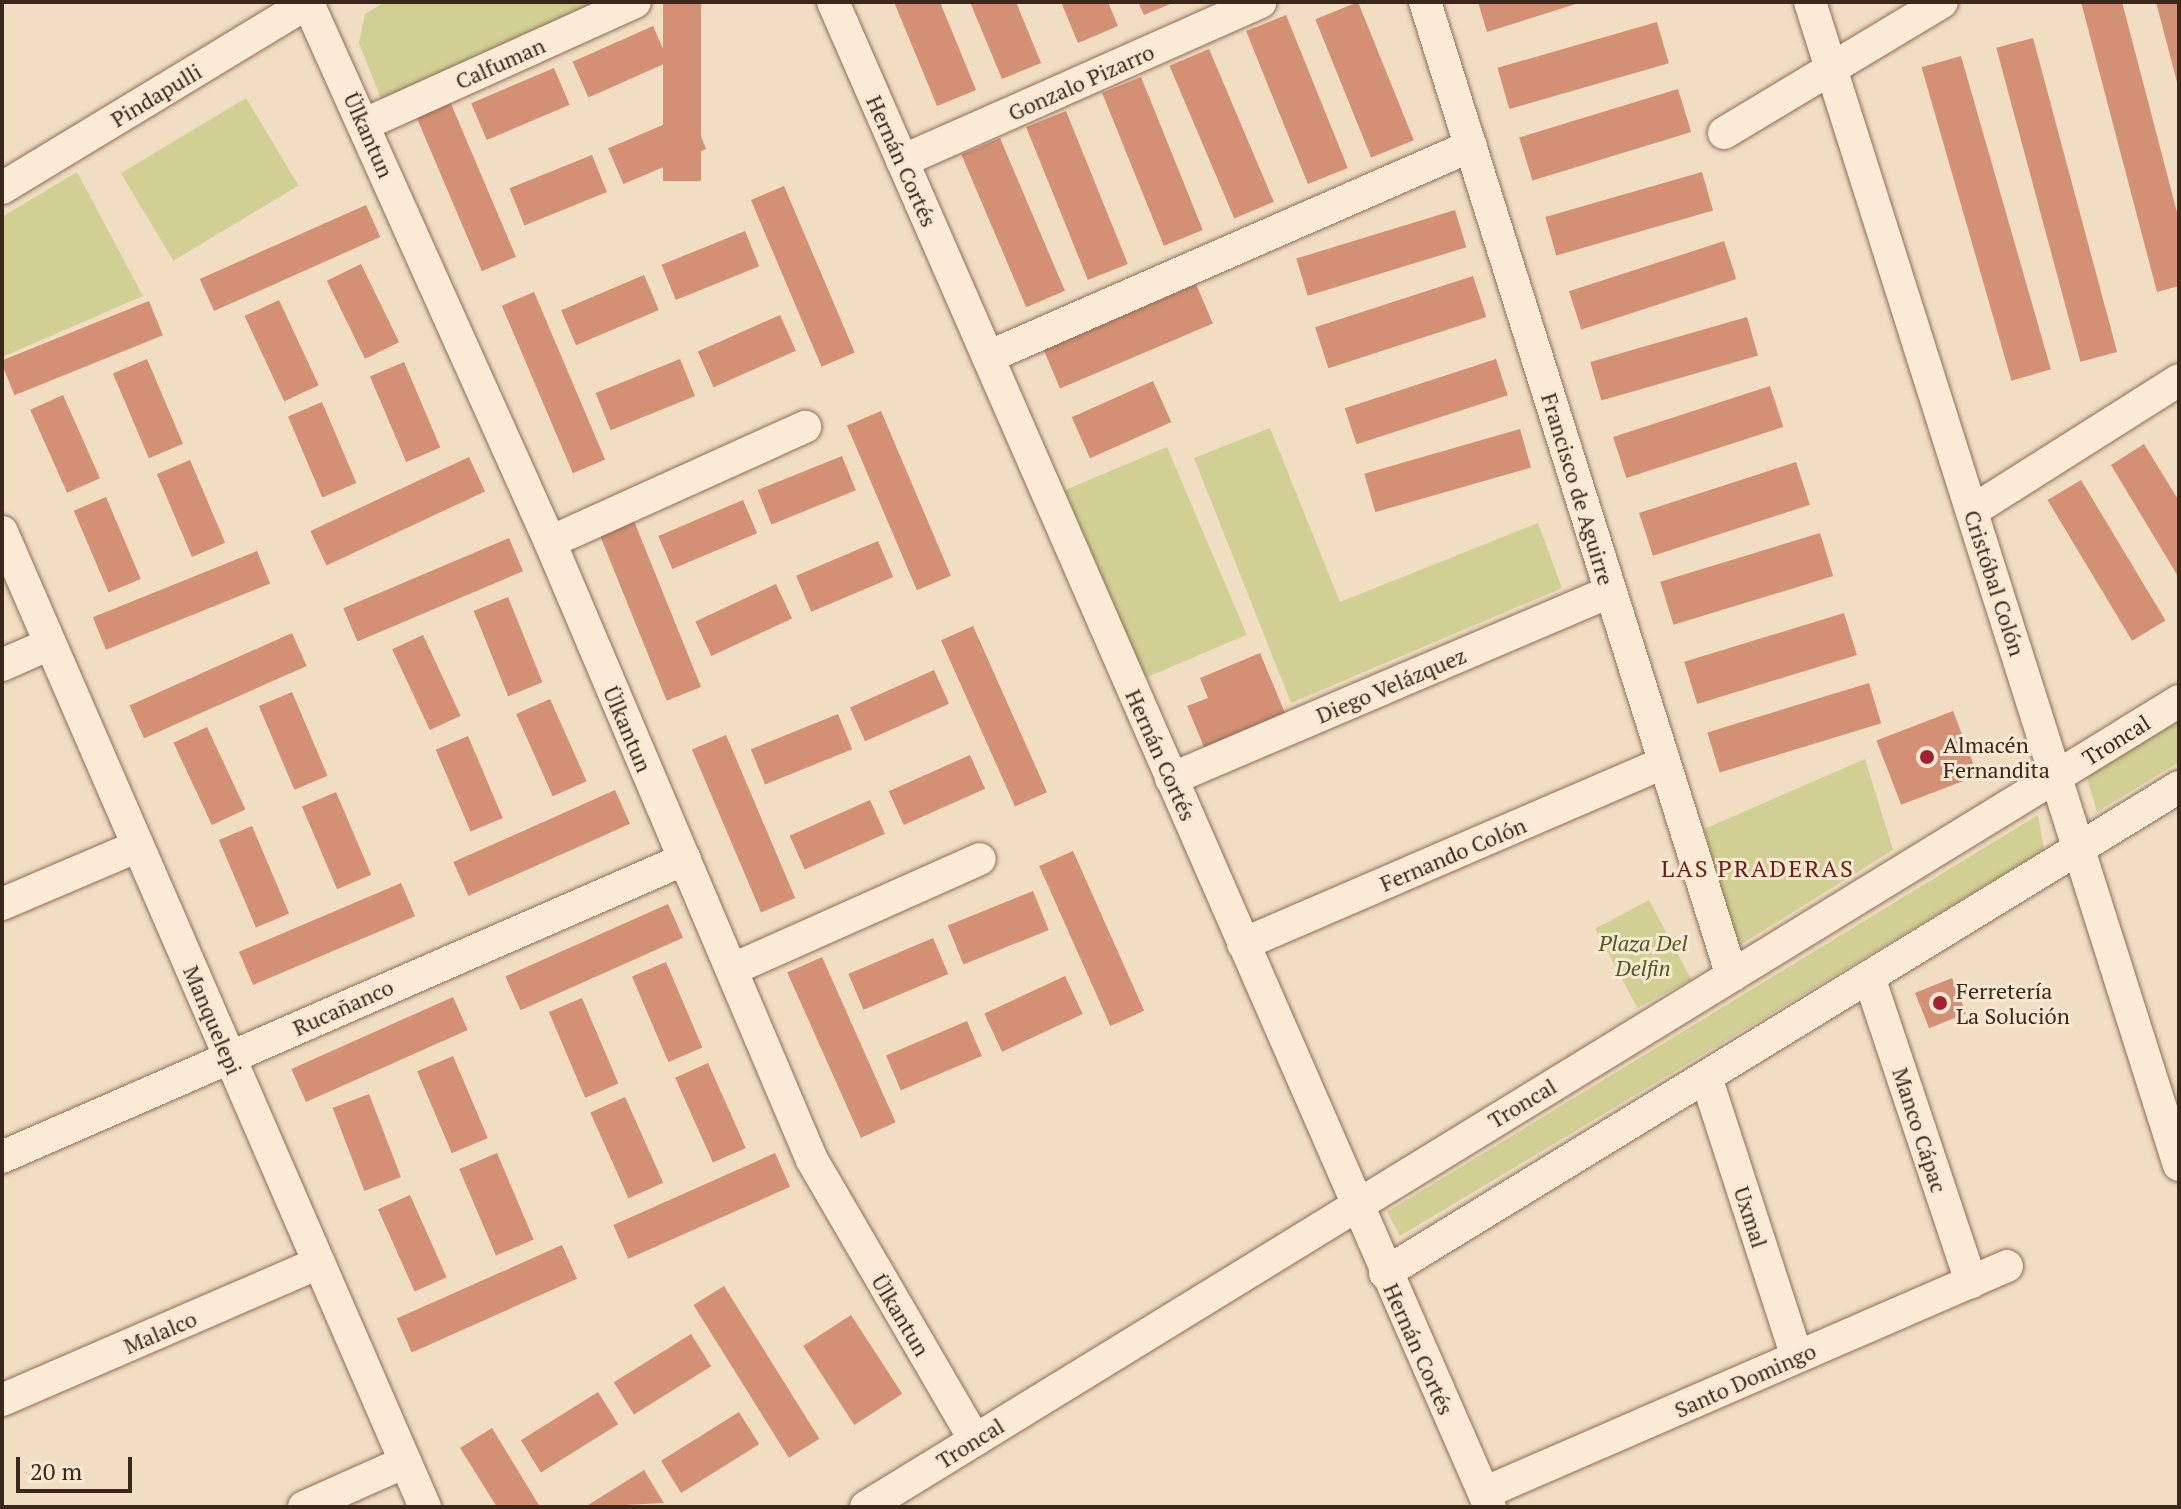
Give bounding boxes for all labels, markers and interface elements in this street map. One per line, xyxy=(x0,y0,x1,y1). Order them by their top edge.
street label: Calfuman xyxy=(451,32,549,94)
street label: Gonzalo Pizarro xyxy=(1004,38,1158,126)
street label: Pindapulli xyxy=(106,58,206,132)
street label: Ülkantun xyxy=(338,88,400,182)
street label: Hernán Cortés xyxy=(861,91,943,231)
street label: Francisco de Aguirre xyxy=(1536,390,1620,588)
street label: Cristóbal Colón xyxy=(1959,507,2031,659)
street label: Diego Velázquez xyxy=(1312,641,1470,729)
street label: Ülkantun xyxy=(598,682,658,776)
street label: Hernán Cortés xyxy=(1120,685,1202,825)
street label: Troncal xyxy=(2077,709,2155,771)
place label: Almacén Fernandita xyxy=(1943,731,2050,782)
marker: Almacén Fernandita xyxy=(1918,748,1936,766)
street label: Fernando Colón xyxy=(1376,811,1530,897)
district label: LAS PRADERAS xyxy=(1661,855,1855,883)
park label: Plaza Del Delfin xyxy=(1599,929,1687,980)
street label: Manquelepi xyxy=(178,962,248,1078)
street label: Rucañanco xyxy=(289,973,397,1041)
place label: Ferretería La Solución xyxy=(1956,977,2070,1028)
marker: Ferretería La Solución xyxy=(1931,994,1949,1012)
street label: Manco Cápac xyxy=(1887,1064,1953,1196)
street label: Troncal xyxy=(1483,1072,1561,1134)
street label: Uxmal xyxy=(1729,1183,1773,1251)
street label: Ülkantun xyxy=(866,1269,936,1361)
street label: Hernán Cortés xyxy=(1378,1279,1460,1419)
street label: Malalco xyxy=(120,1305,200,1359)
street label: Santo Domingo xyxy=(1670,1337,1820,1423)
street label: Troncal xyxy=(931,1412,1009,1474)
scale bar xyxy=(20,1441,136,1491)
text: 20 m xyxy=(30,1455,82,1487)

